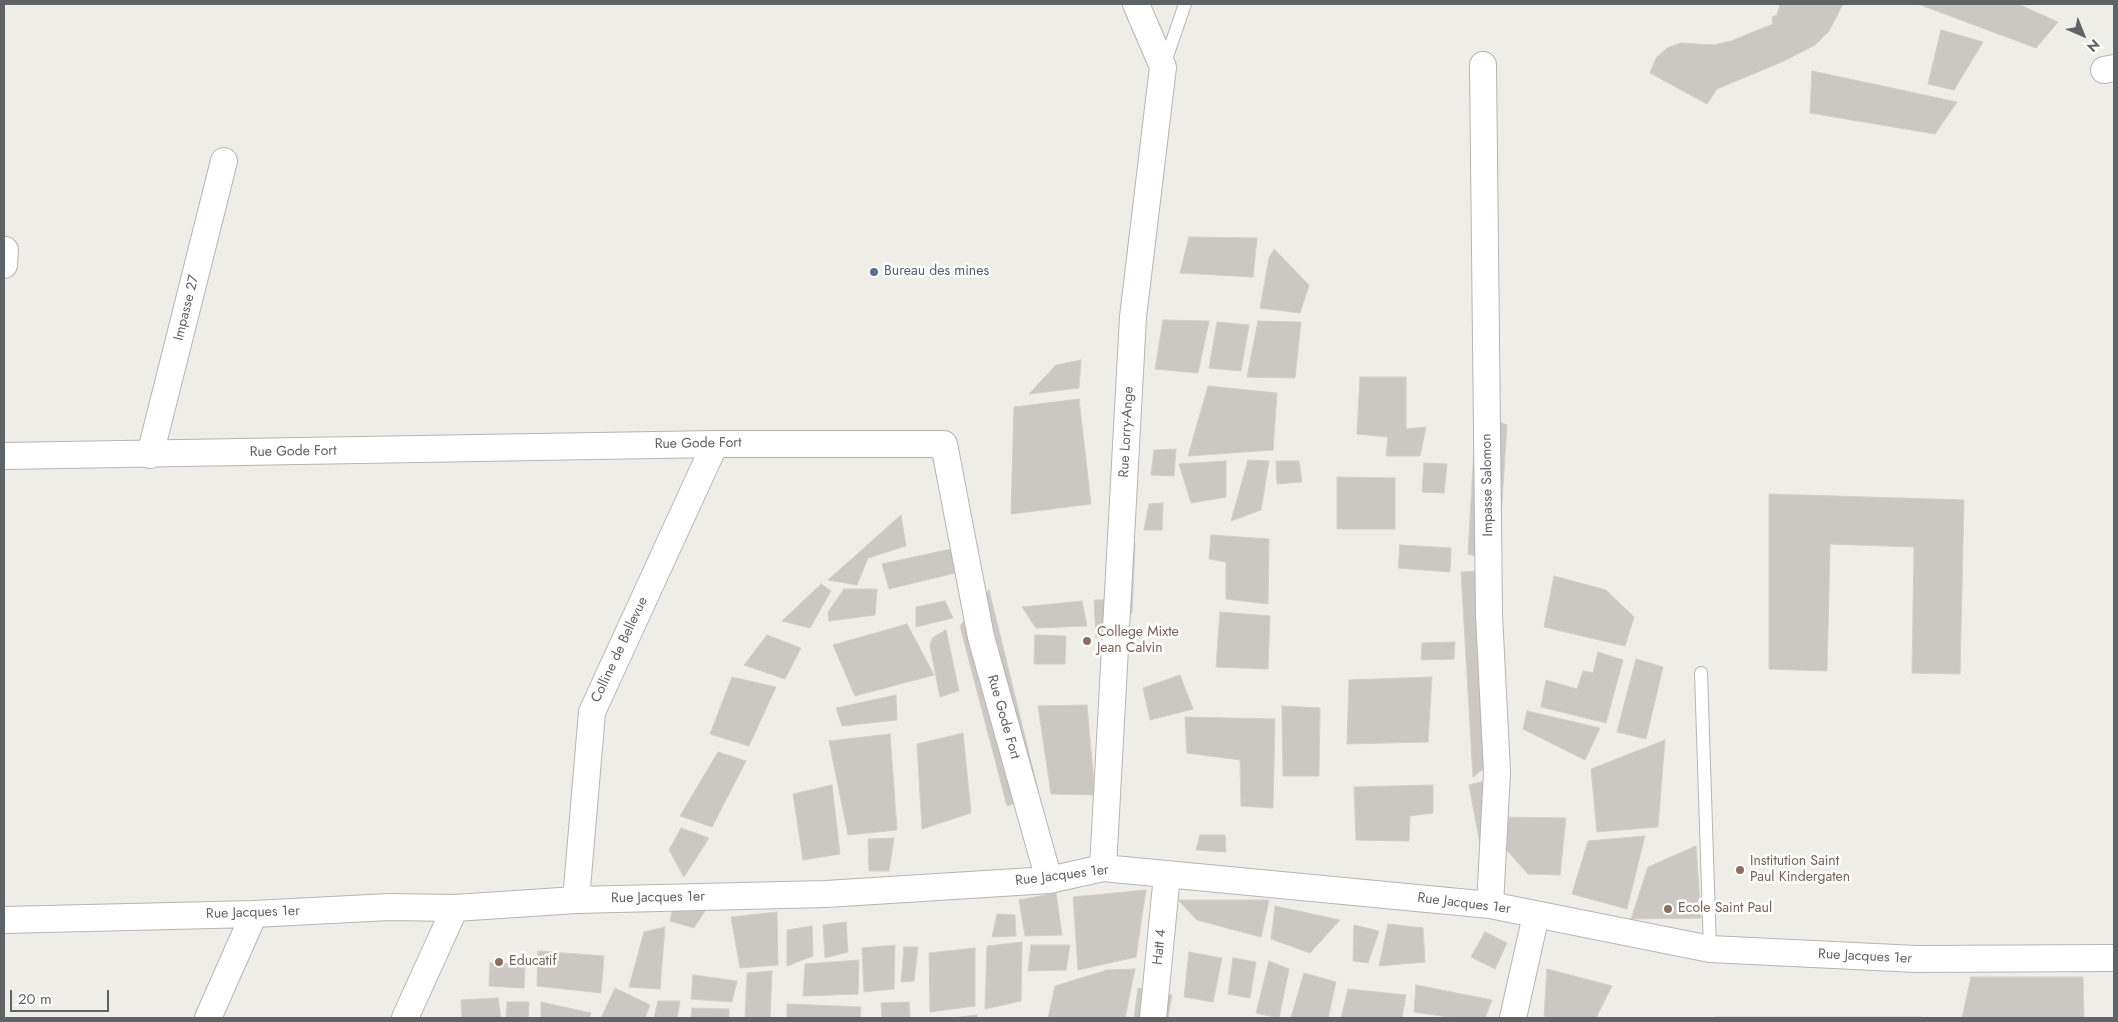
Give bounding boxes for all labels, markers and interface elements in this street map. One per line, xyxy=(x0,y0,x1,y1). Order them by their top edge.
north arrow xyxy=(2058,10,2108,60)
text: N xyxy=(2082,35,2104,57)
place label: Bureau des mines xyxy=(884,264,989,280)
marker: Bureau des mines xyxy=(868,266,880,278)
street label: Impasse 27 xyxy=(171,273,203,343)
street label: Rue Lorry-Ange xyxy=(1116,386,1138,478)
street label: Impasse Salomon xyxy=(1479,433,1497,537)
street label: Rue Gode Fort xyxy=(654,435,742,453)
street label: Rue Gode Fort xyxy=(249,443,337,461)
street label: Colline de Bellevue xyxy=(588,594,652,706)
place label: College Mixte Jean Calvin xyxy=(1097,625,1179,658)
marker: College Mixte Jean Calvin xyxy=(1081,635,1093,647)
street label: Rue Gode Fort xyxy=(983,673,1023,761)
place label: Institution Saint Paul Kindergaten xyxy=(1750,854,1850,886)
street label: Rue Jacques 1er xyxy=(1014,862,1110,890)
marker: Institution Saint Paul Kindergaten xyxy=(1734,864,1746,876)
street label: Rue Jacques 1er xyxy=(611,889,705,907)
street label: Rue Jacques 1er xyxy=(1416,890,1512,918)
place label: Ecole Saint Paul xyxy=(1678,901,1772,917)
street label: Rue Jacques 1er xyxy=(206,903,300,923)
marker: Ecole Saint Paul xyxy=(1662,903,1674,915)
street label: Hatt 4 xyxy=(1150,928,1170,966)
street label: Rue Jacques 1er xyxy=(1818,946,1912,968)
place label: Educatif xyxy=(509,954,556,970)
marker: Educatif xyxy=(493,956,505,968)
scale bar xyxy=(12,980,111,1012)
text: 20 m xyxy=(18,988,52,1010)

